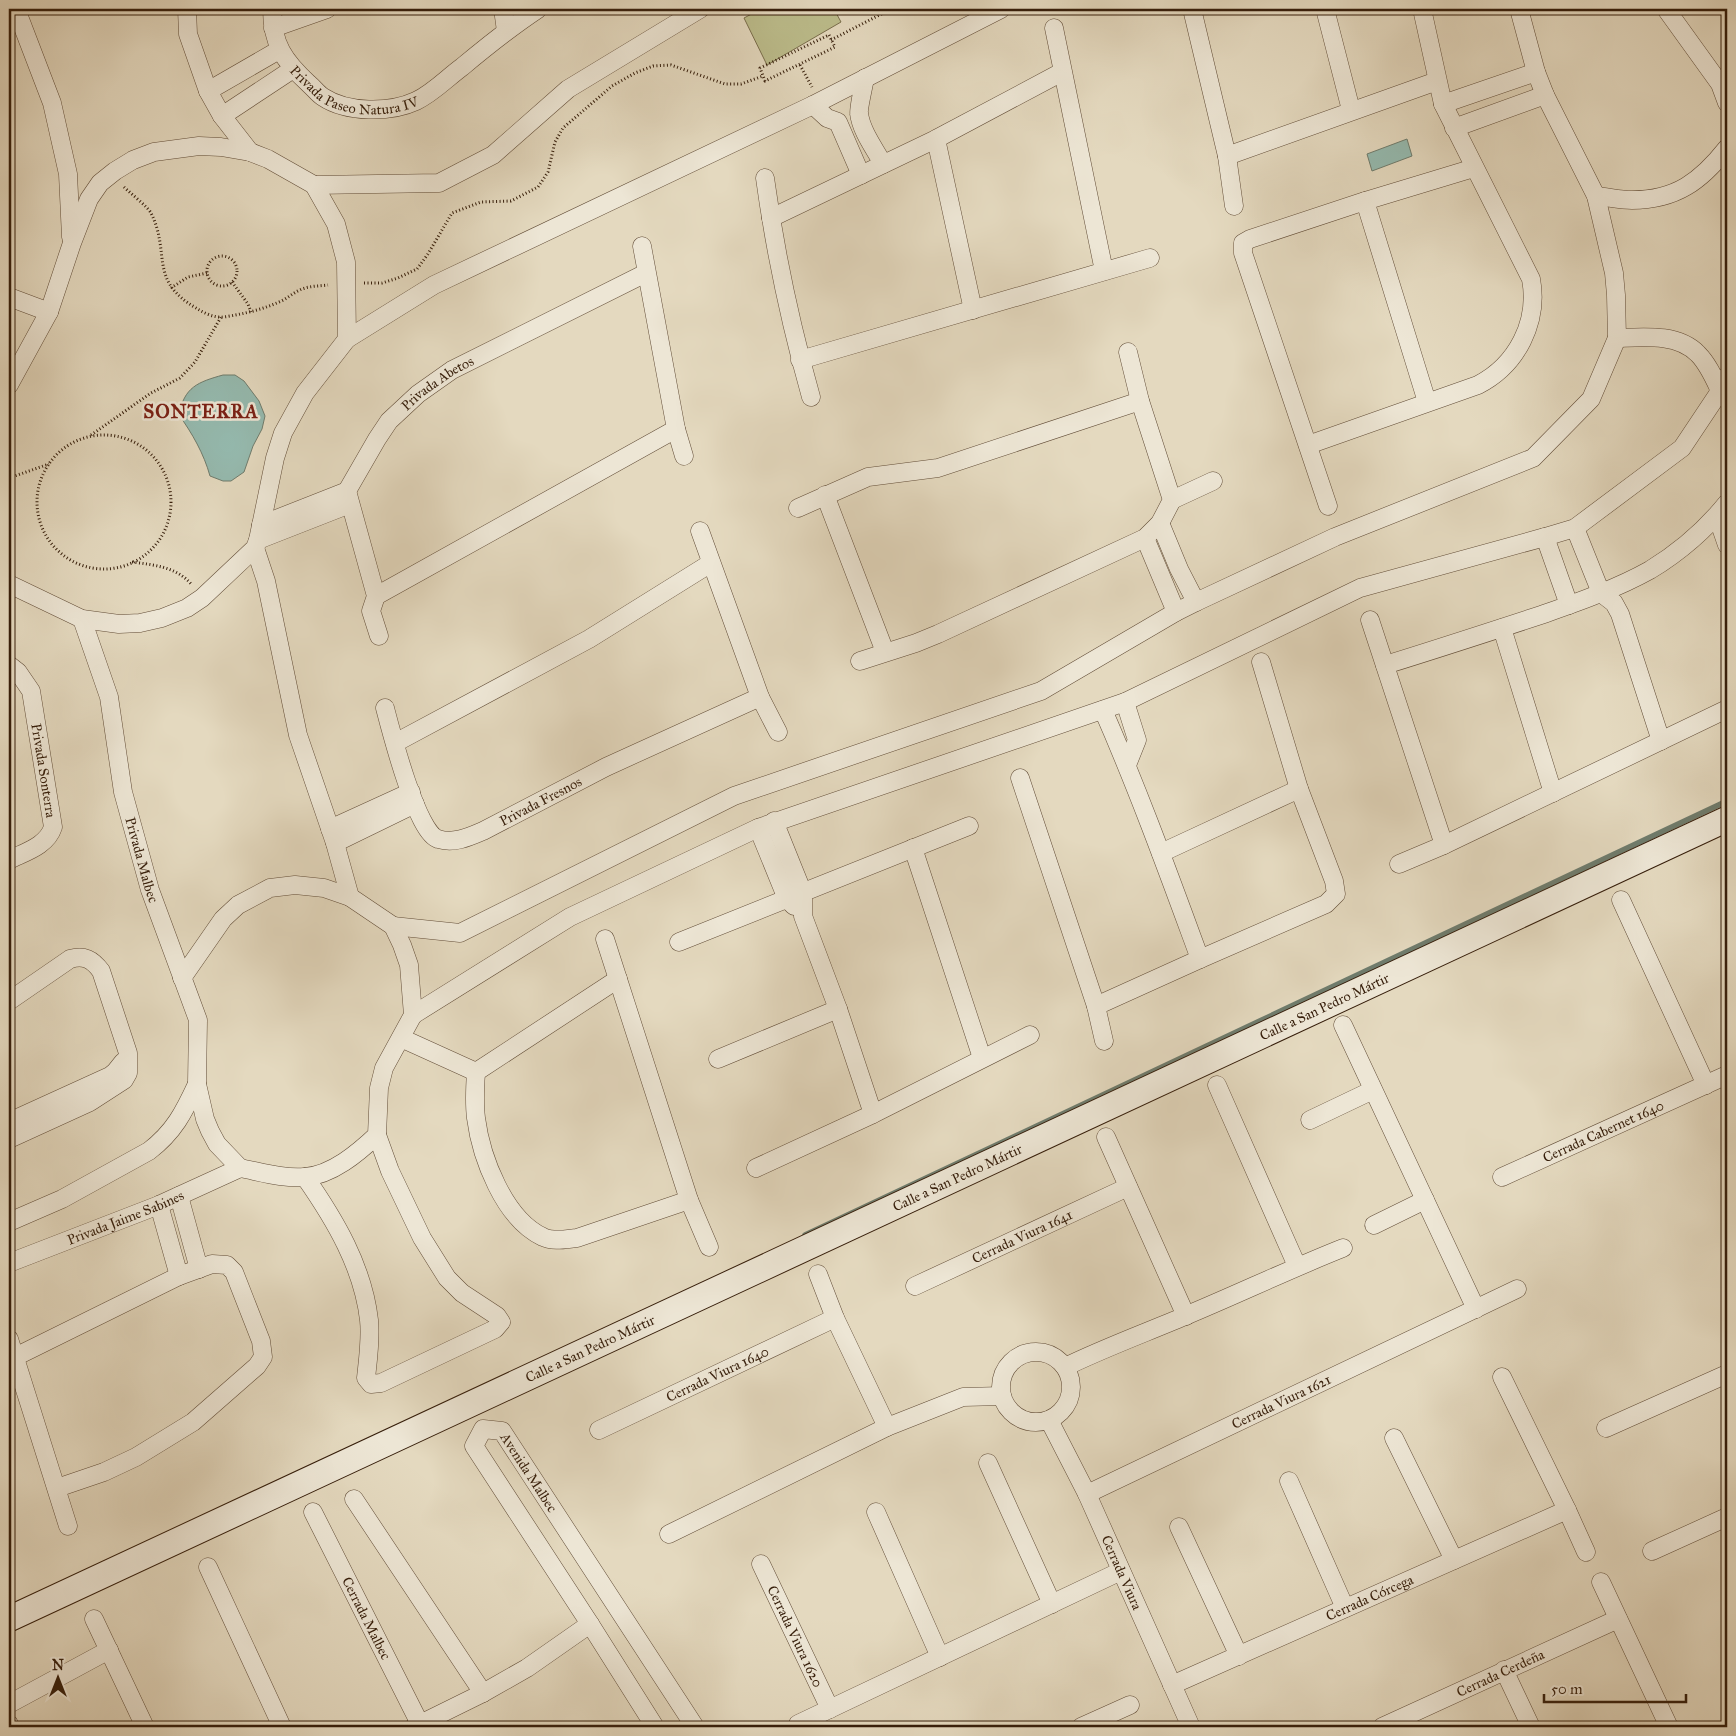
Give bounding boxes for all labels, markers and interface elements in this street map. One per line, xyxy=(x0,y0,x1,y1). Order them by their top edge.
street label: Privada Paseo Natura IV xyxy=(287,62,422,118)
street label: Privada Abetos xyxy=(397,352,476,414)
district label: SONTERRA xyxy=(143,400,259,423)
street label: Privada Sonterra xyxy=(28,722,60,819)
street label: Privada Fresnos xyxy=(497,773,584,829)
street label: Privada Malbec xyxy=(122,815,162,905)
street label: Calle a San Pedro Mártir xyxy=(1257,969,1393,1044)
street label: Cerrada Cabernet 1640 xyxy=(1540,1096,1666,1166)
street label: Calle a San Pedro Mártir xyxy=(890,1140,1025,1215)
street label: Privada Jaime Sabines xyxy=(65,1186,186,1248)
street label: Cerrada Viura 1641 xyxy=(969,1205,1075,1267)
street label: Calle a San Pedro Mártir xyxy=(523,1311,658,1386)
street label: Cerrada Viura 1640 xyxy=(663,1342,771,1405)
street label: Cerrada Viura 1621 xyxy=(1229,1370,1334,1432)
street label: Avenida Malbec xyxy=(496,1429,561,1515)
street label: Cerrada Viura xyxy=(1098,1532,1146,1612)
street label: Cerrada Córcega xyxy=(1323,1571,1416,1624)
street label: Cerrada Malbec xyxy=(339,1574,395,1663)
street label: Cerrada Viura 1620 xyxy=(764,1583,827,1690)
street label: Cerrada Cerdeña xyxy=(1454,1645,1547,1700)
north arrow xyxy=(32,1654,82,1704)
text: N xyxy=(52,1657,64,1674)
scale bar xyxy=(1544,1671,1686,1703)
text: 50 m xyxy=(1551,1680,1583,1698)

